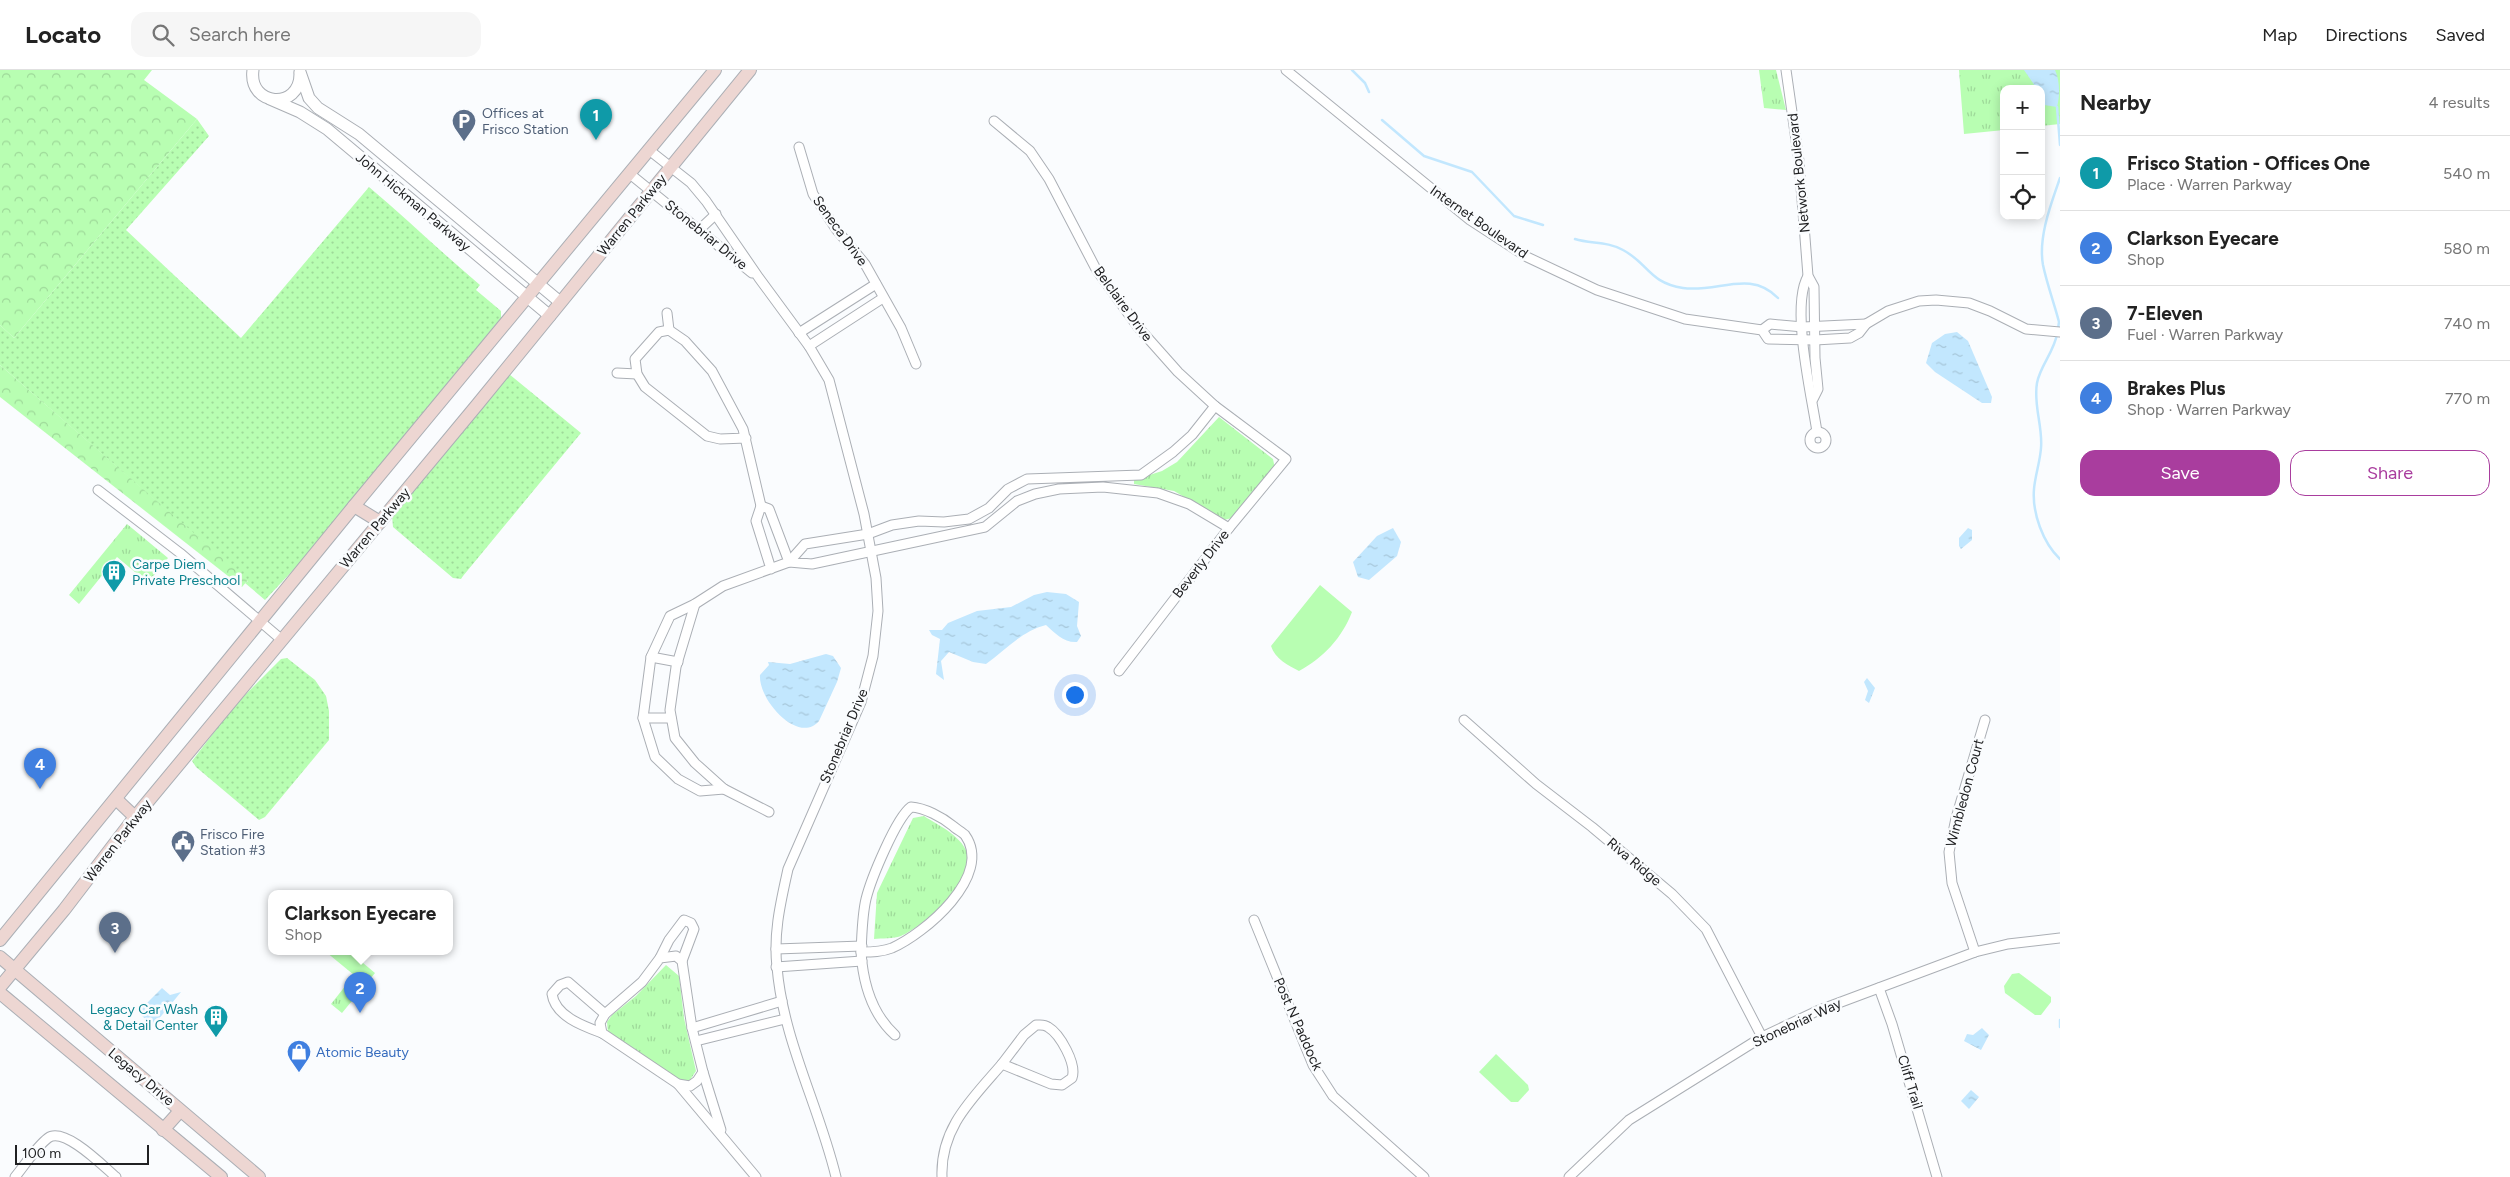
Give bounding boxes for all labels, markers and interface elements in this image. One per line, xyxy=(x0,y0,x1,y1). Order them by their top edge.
search box xyxy=(131,12,481,57)
text: Locato xyxy=(25,20,101,49)
icon: search xyxy=(149,21,177,49)
text: Search here xyxy=(189,23,291,46)
text: Map xyxy=(2262,24,2297,46)
text: Directions xyxy=(2325,24,2407,46)
text: Saved xyxy=(2435,24,2485,46)
map controls xyxy=(2000,85,2045,220)
button: + xyxy=(2000,85,2045,130)
text: Nearby xyxy=(2080,90,2151,115)
text: 4 results xyxy=(2429,93,2490,112)
pin: 1 xyxy=(580,99,612,140)
place label: Offices at Frisco Station xyxy=(482,105,569,138)
parking icon: Offices at Frisco Station xyxy=(451,108,477,142)
street label: Network Boulevard xyxy=(1784,112,1814,234)
button: − xyxy=(2000,130,2045,175)
street label: John Hickman Parkway xyxy=(352,149,474,255)
text: Frisco Station - Offices One xyxy=(2127,152,2370,175)
text: 1 xyxy=(2093,164,2099,183)
text: 540 m xyxy=(2443,164,2490,183)
street label: Warren Parkway xyxy=(594,170,671,259)
button: locate xyxy=(2000,175,2045,220)
text: Place · Warren Parkway xyxy=(2127,175,2292,194)
street label: Internet Boulevard xyxy=(1427,182,1531,262)
street label: Seneca Drive xyxy=(809,193,871,270)
street label: Stonebriar Drive xyxy=(661,197,751,274)
text: Clarkson Eyecare xyxy=(2127,227,2279,250)
text: 2 xyxy=(2091,239,2101,258)
text: 580 m xyxy=(2443,239,2490,258)
text: Shop xyxy=(2127,250,2165,269)
street label: Belclaire Drive xyxy=(1090,263,1156,345)
text: 7-Eleven xyxy=(2127,302,2203,325)
text: 3 xyxy=(2092,314,2100,333)
text: 740 m xyxy=(2444,314,2490,333)
text: Fuel · Warren Parkway xyxy=(2127,325,2283,344)
text: Brakes Plus xyxy=(2127,377,2225,400)
text: 4 xyxy=(2091,389,2101,408)
text: 770 m xyxy=(2445,389,2490,408)
text: Shop · Warren Parkway xyxy=(2127,400,2291,419)
button: Save xyxy=(2080,450,2280,496)
button: Share xyxy=(2290,450,2490,496)
street label: Warren Parkway xyxy=(336,484,414,572)
street label: Beverly Drive xyxy=(1169,526,1233,601)
place label: Carpe Diem Private Preschool xyxy=(132,556,240,589)
building icon: Carpe Diem Private Preschool xyxy=(101,559,127,593)
your location xyxy=(1062,682,1088,708)
street label: Stonebriar Drive xyxy=(816,686,872,786)
street label: Wimbledon Court xyxy=(1942,737,1988,849)
pin: 4 xyxy=(24,748,56,789)
street label: Warren Parkway xyxy=(80,796,156,886)
place label: Frisco Fire Station #3 xyxy=(200,826,265,859)
public building icon: Frisco Fire Station #3 xyxy=(170,829,196,863)
street label: Riva Ridge xyxy=(1603,834,1665,890)
popup xyxy=(268,890,453,955)
text: Clarkson Eyecare xyxy=(285,902,436,925)
pin: 3 xyxy=(99,912,131,953)
text: Shop xyxy=(285,925,322,944)
pin: 2 xyxy=(344,972,376,1013)
street label: Post N Paddock xyxy=(1270,975,1326,1073)
street label: Stonebriar Way xyxy=(1750,995,1845,1051)
place label: Legacy Car Wash & Detail Center xyxy=(90,1001,198,1034)
building icon: Legacy Car Wash & Detail Center xyxy=(203,1004,229,1038)
shop icon: Atomic Beauty xyxy=(286,1039,312,1073)
street label: Legacy Drive xyxy=(105,1044,178,1110)
place label: Atomic Beauty xyxy=(316,1044,409,1061)
street label: Cliff Trail xyxy=(1894,1053,1926,1111)
scale bar xyxy=(15,1142,149,1165)
text: 100 m xyxy=(22,1145,61,1162)

